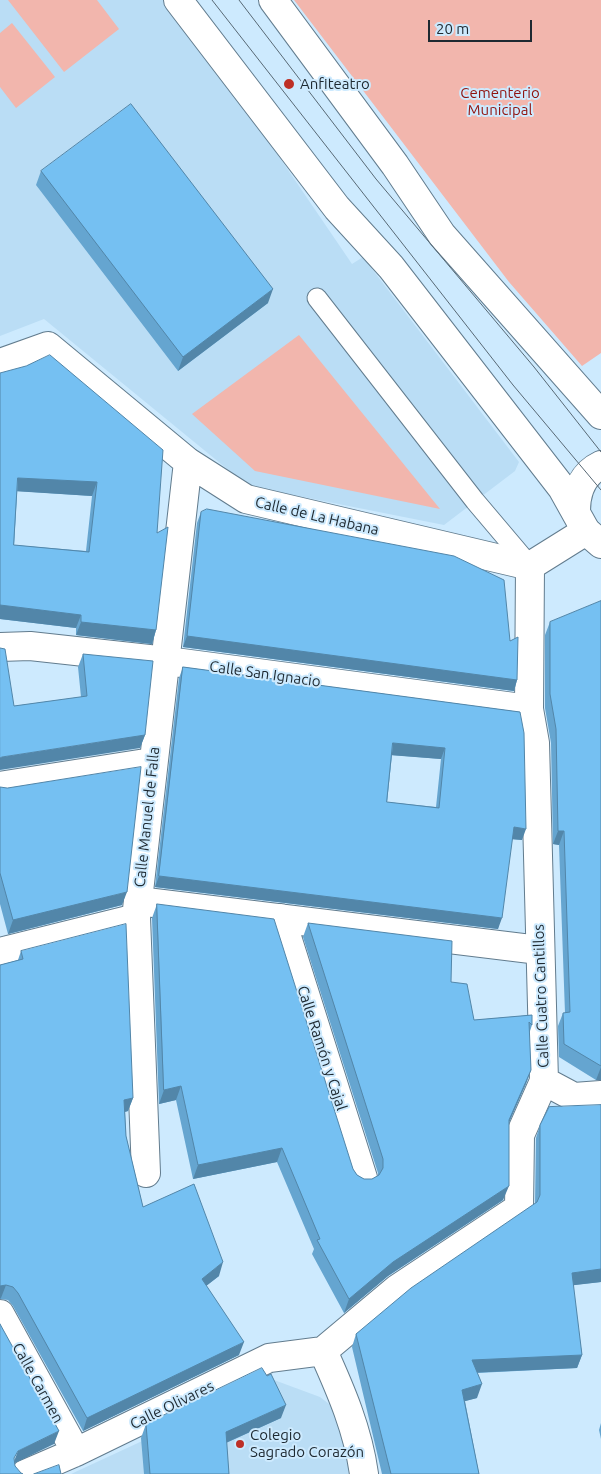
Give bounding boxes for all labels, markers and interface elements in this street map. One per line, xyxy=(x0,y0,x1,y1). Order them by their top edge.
scale bar xyxy=(431,10,535,42)
text: 20 m xyxy=(436,20,469,37)
place label: Anfiteatro xyxy=(300,75,370,93)
marker: Anfiteatro xyxy=(282,77,296,91)
park label: Cementerio Municipal xyxy=(460,84,540,119)
street label: Calle de La Habana xyxy=(253,493,381,539)
street label: Calle San Ignacio xyxy=(208,657,322,691)
street label: Calle Manuel de Falla xyxy=(131,746,163,888)
street label: Calle Cuatro Cantillos xyxy=(529,924,553,1068)
street label: Calle Ramón y Cajal xyxy=(293,983,351,1113)
street label: Calle Carmen xyxy=(9,1340,67,1426)
street label: Calle Olivares xyxy=(127,1377,217,1433)
place label: Colegio Sagrado Corazón xyxy=(250,1426,364,1461)
marker: Colegio Sagrado Corazón xyxy=(234,1438,246,1450)

